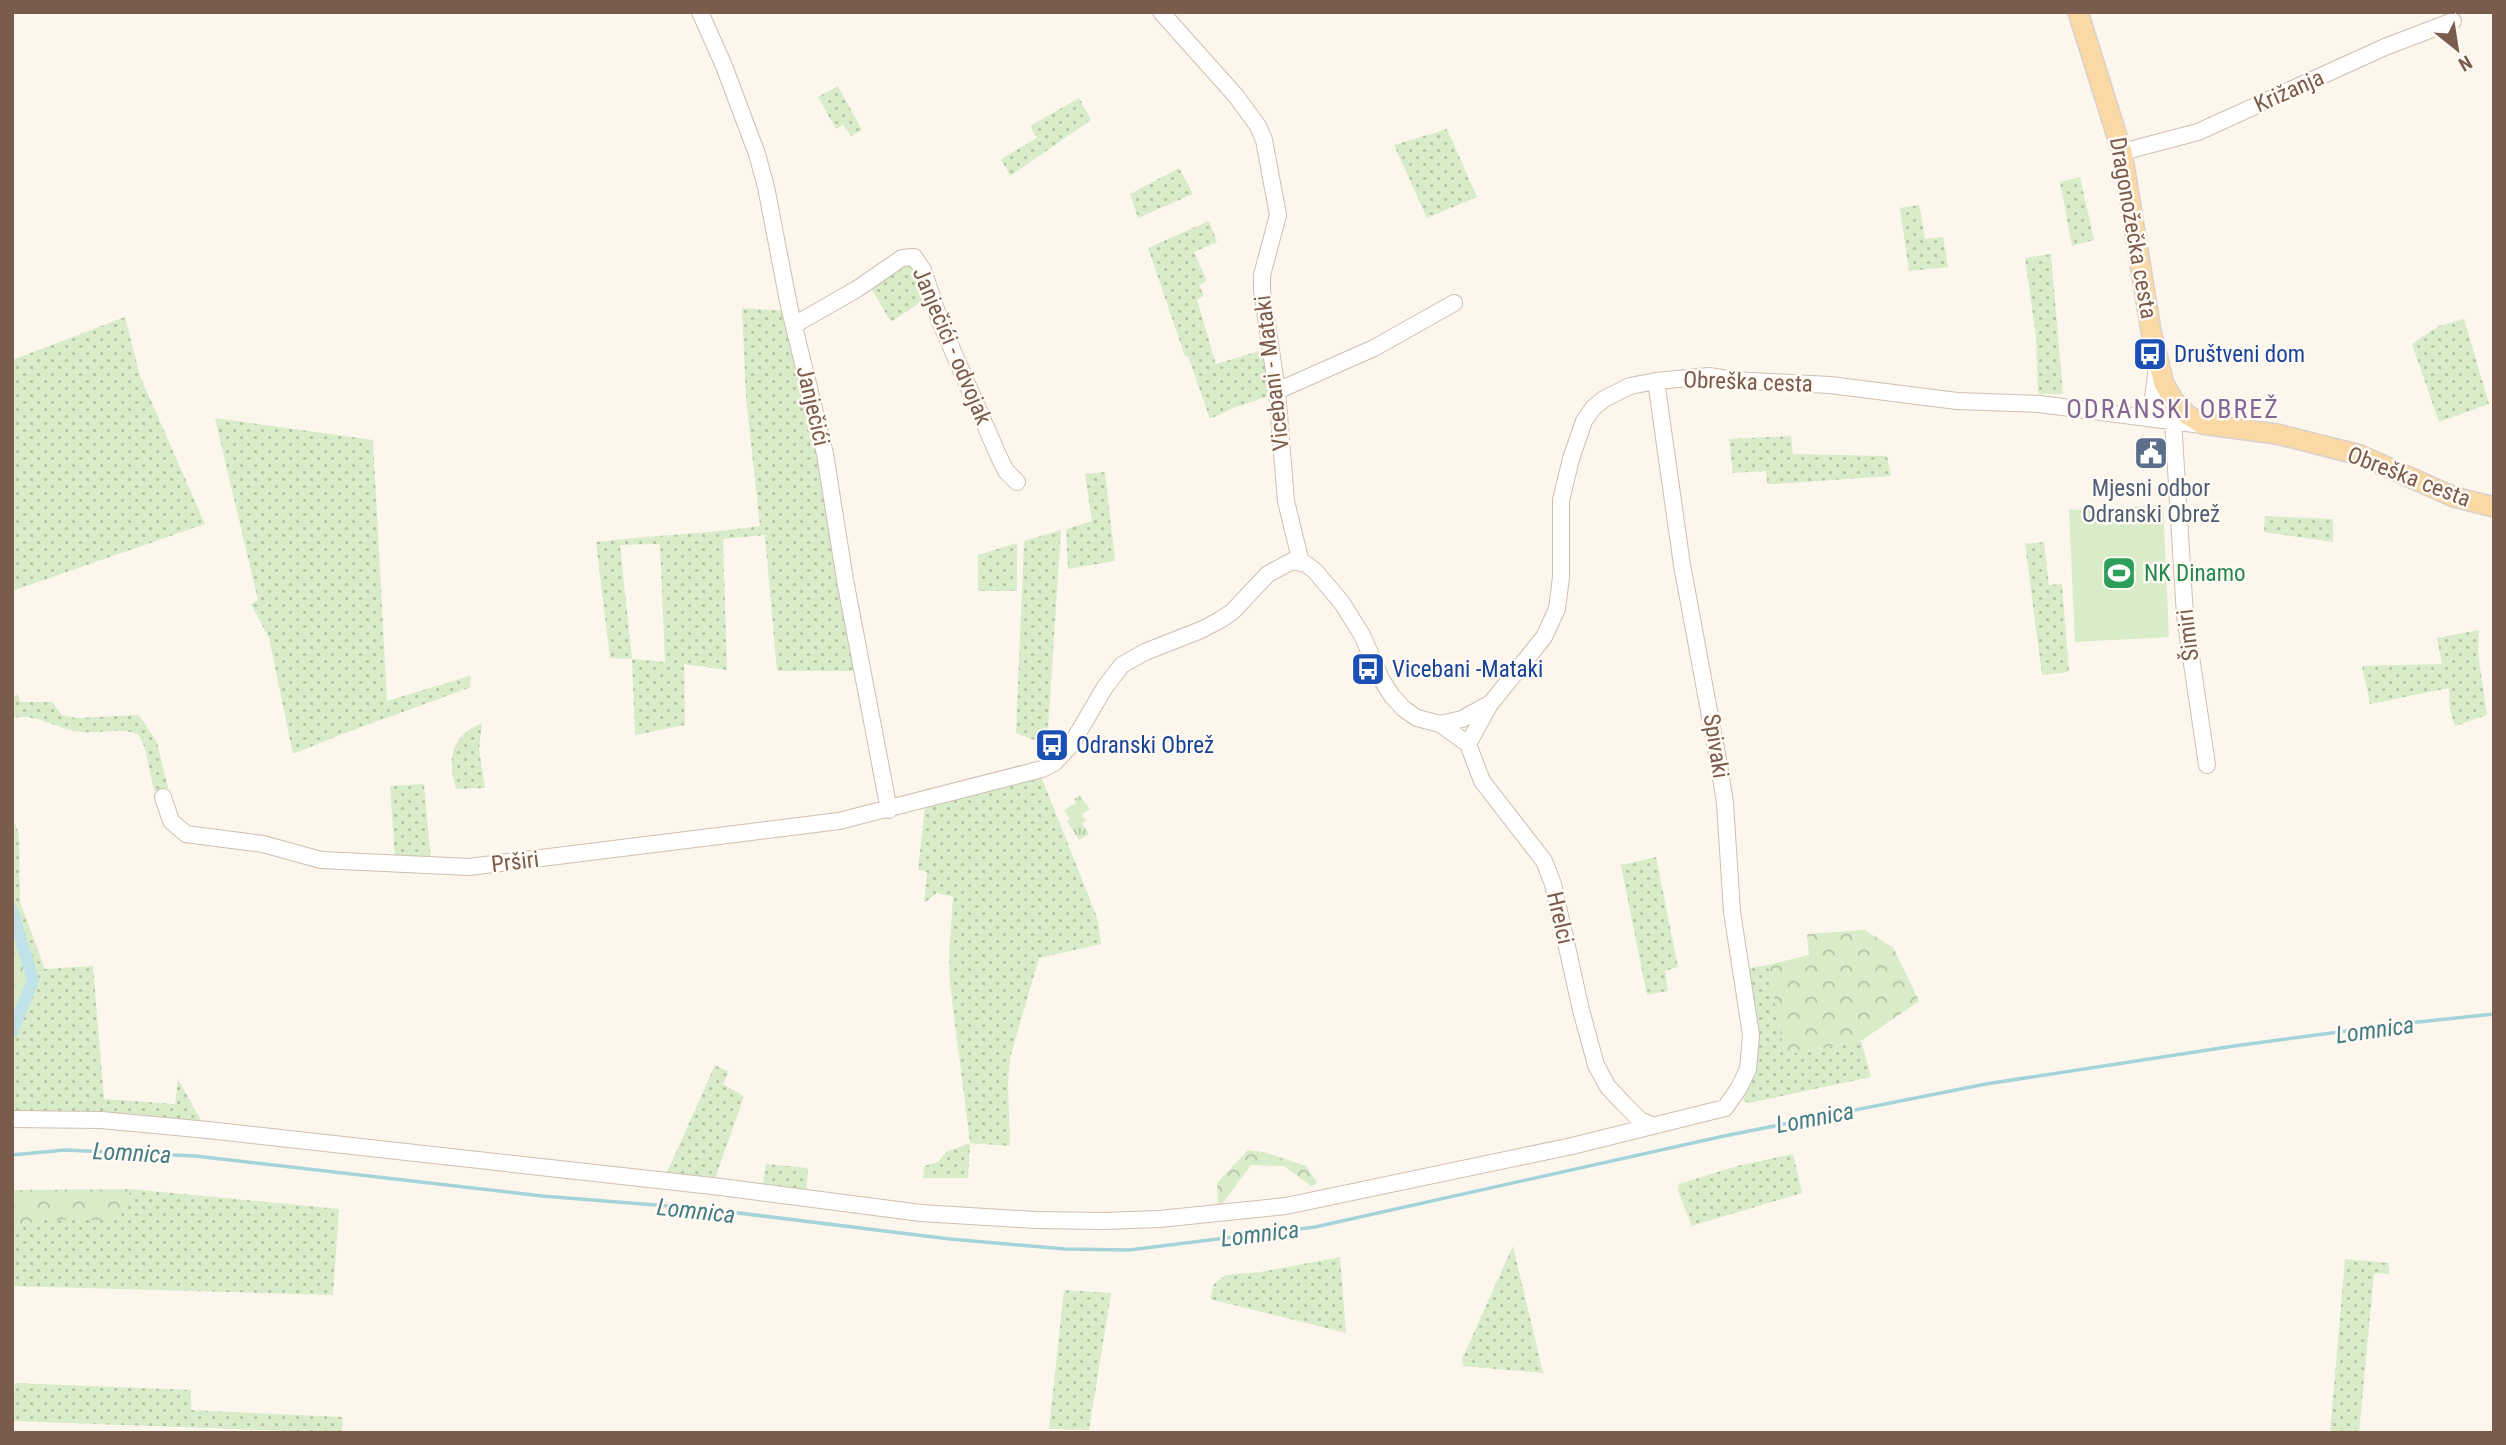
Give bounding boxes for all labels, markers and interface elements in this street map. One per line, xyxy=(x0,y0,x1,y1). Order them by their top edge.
north arrow xyxy=(2422,14,2492,84)
text: N xyxy=(2454,50,2476,76)
street label: Križanja xyxy=(2250,64,2328,118)
street label: Dragonožečka cesta xyxy=(2104,135,2162,321)
street label: Janječići - odvojak xyxy=(907,263,997,429)
street label: Vicebani - Mataki xyxy=(1249,294,1295,452)
bus stop icon: Društveni dom xyxy=(2131,335,2169,373)
place label: Društveni dom xyxy=(2174,341,2305,368)
street label: Janječići xyxy=(791,363,835,449)
street label: Obreška cesta xyxy=(1683,366,1813,398)
district label: ODRANSKI OBREŽ xyxy=(2066,394,2280,424)
public building icon: Mjesni odbor Odranski Obrež xyxy=(2132,434,2170,472)
street label: Obreška cesta xyxy=(2344,441,2474,513)
place label: Mjesni odbor Odranski Obrež xyxy=(2082,475,2220,528)
sports icon: NK Dinamo xyxy=(2100,554,2138,592)
place label: NK Dinamo xyxy=(2144,560,2246,587)
street label: Šimiri xyxy=(2170,608,2205,663)
bus stop icon: Vicebani -Mataki xyxy=(1349,650,1387,688)
place label: Vicebani -Mataki xyxy=(1392,656,1543,683)
street label: Spivaki xyxy=(1698,712,1734,780)
bus stop icon: Odranski Obrež xyxy=(1033,726,1071,764)
place label: Odranski Obrež xyxy=(1076,732,1214,759)
street label: Prširi xyxy=(490,846,540,878)
street label: Hrelci xyxy=(1541,889,1579,947)
water label: Lomnica xyxy=(2334,1011,2416,1049)
water label: Lomnica xyxy=(1774,1097,1856,1139)
water label: Lomnica xyxy=(92,1137,172,1169)
water label: Lomnica xyxy=(655,1193,737,1229)
water label: Lomnica xyxy=(1219,1215,1301,1253)

